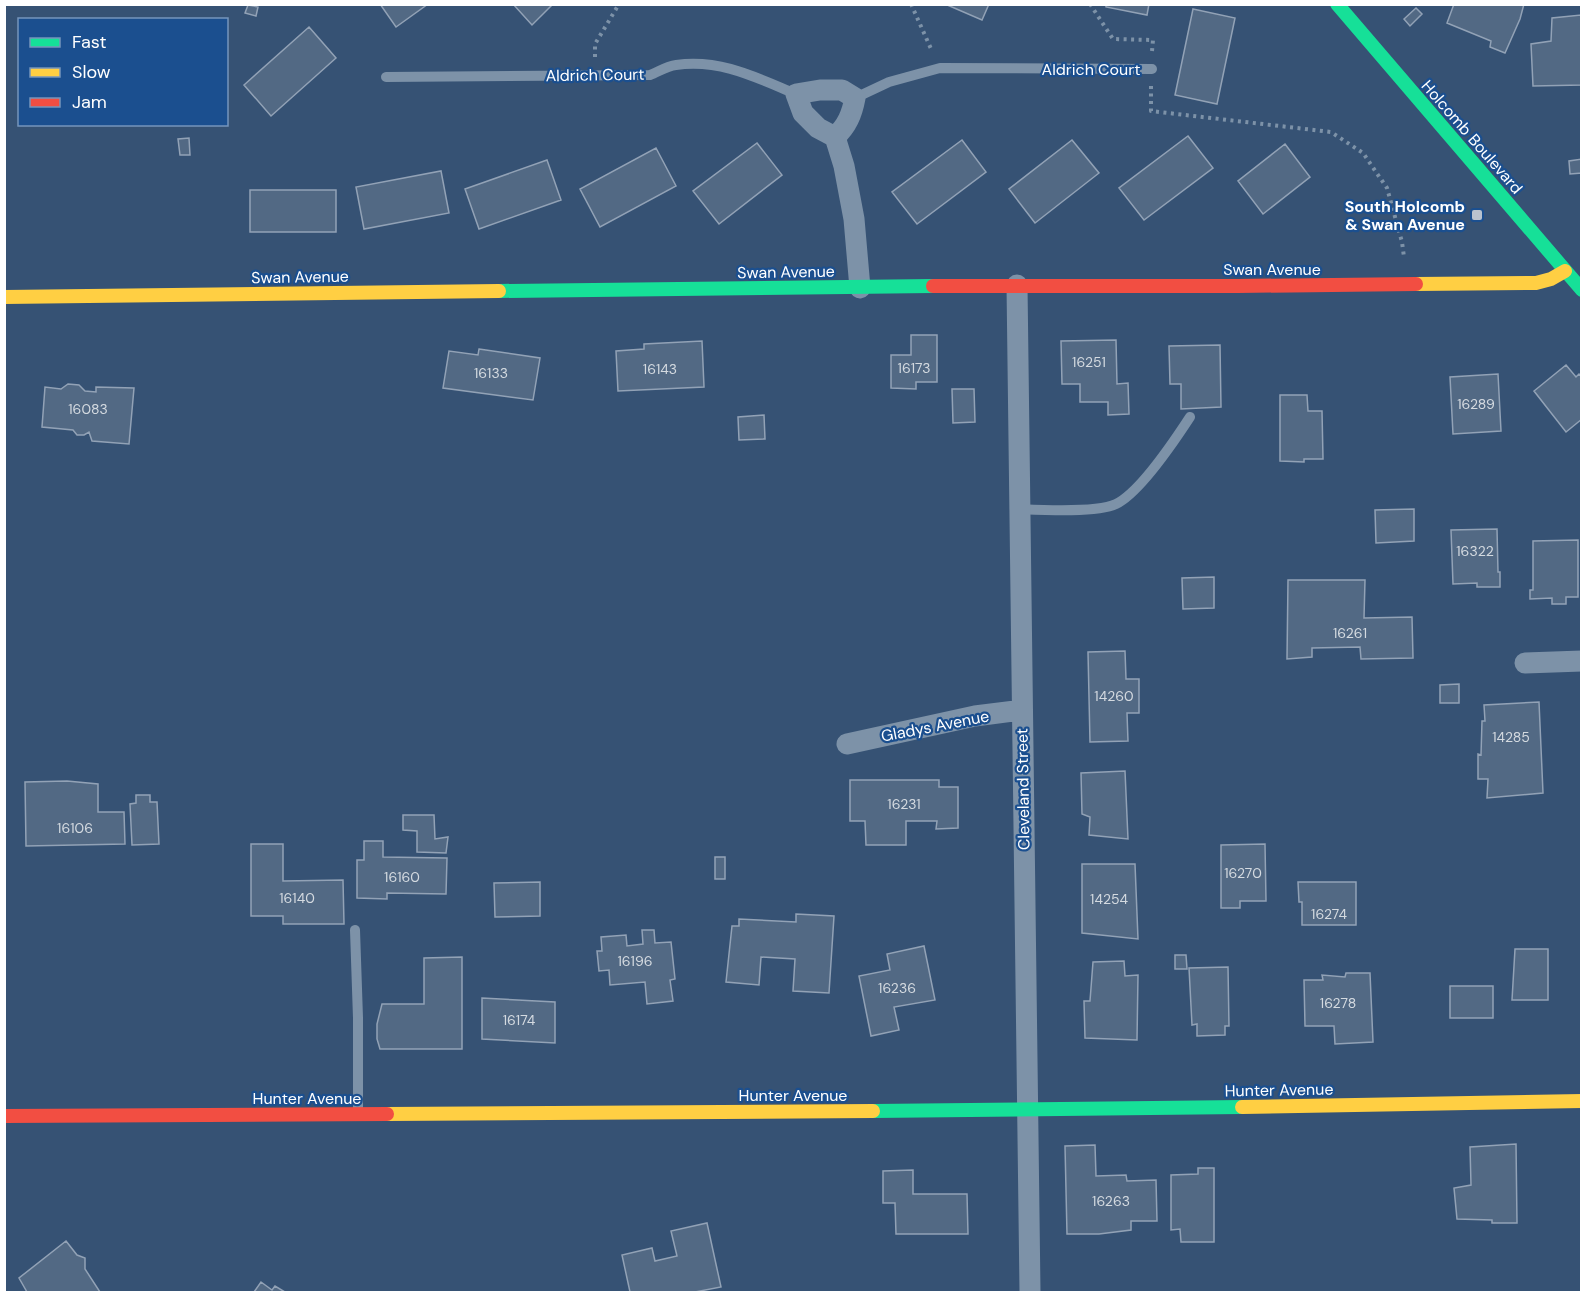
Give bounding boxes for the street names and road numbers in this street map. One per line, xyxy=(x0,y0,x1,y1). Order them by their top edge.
street label: Aldrich Court xyxy=(1042,59,1140,80)
street label: Aldrich Court xyxy=(545,64,645,86)
street label: Holcomb Boulevard xyxy=(1417,76,1527,198)
street label: Swan Avenue xyxy=(1223,259,1321,280)
street label: Swan Avenue xyxy=(737,261,835,283)
street label: Swan Avenue xyxy=(251,266,349,288)
street label: Gladys Avenue xyxy=(879,705,991,747)
street label: Cleveland Street xyxy=(1011,728,1035,850)
street label: Hunter Avenue xyxy=(1224,1079,1334,1101)
street label: Hunter Avenue xyxy=(739,1085,847,1106)
street label: Hunter Avenue xyxy=(253,1088,361,1109)

